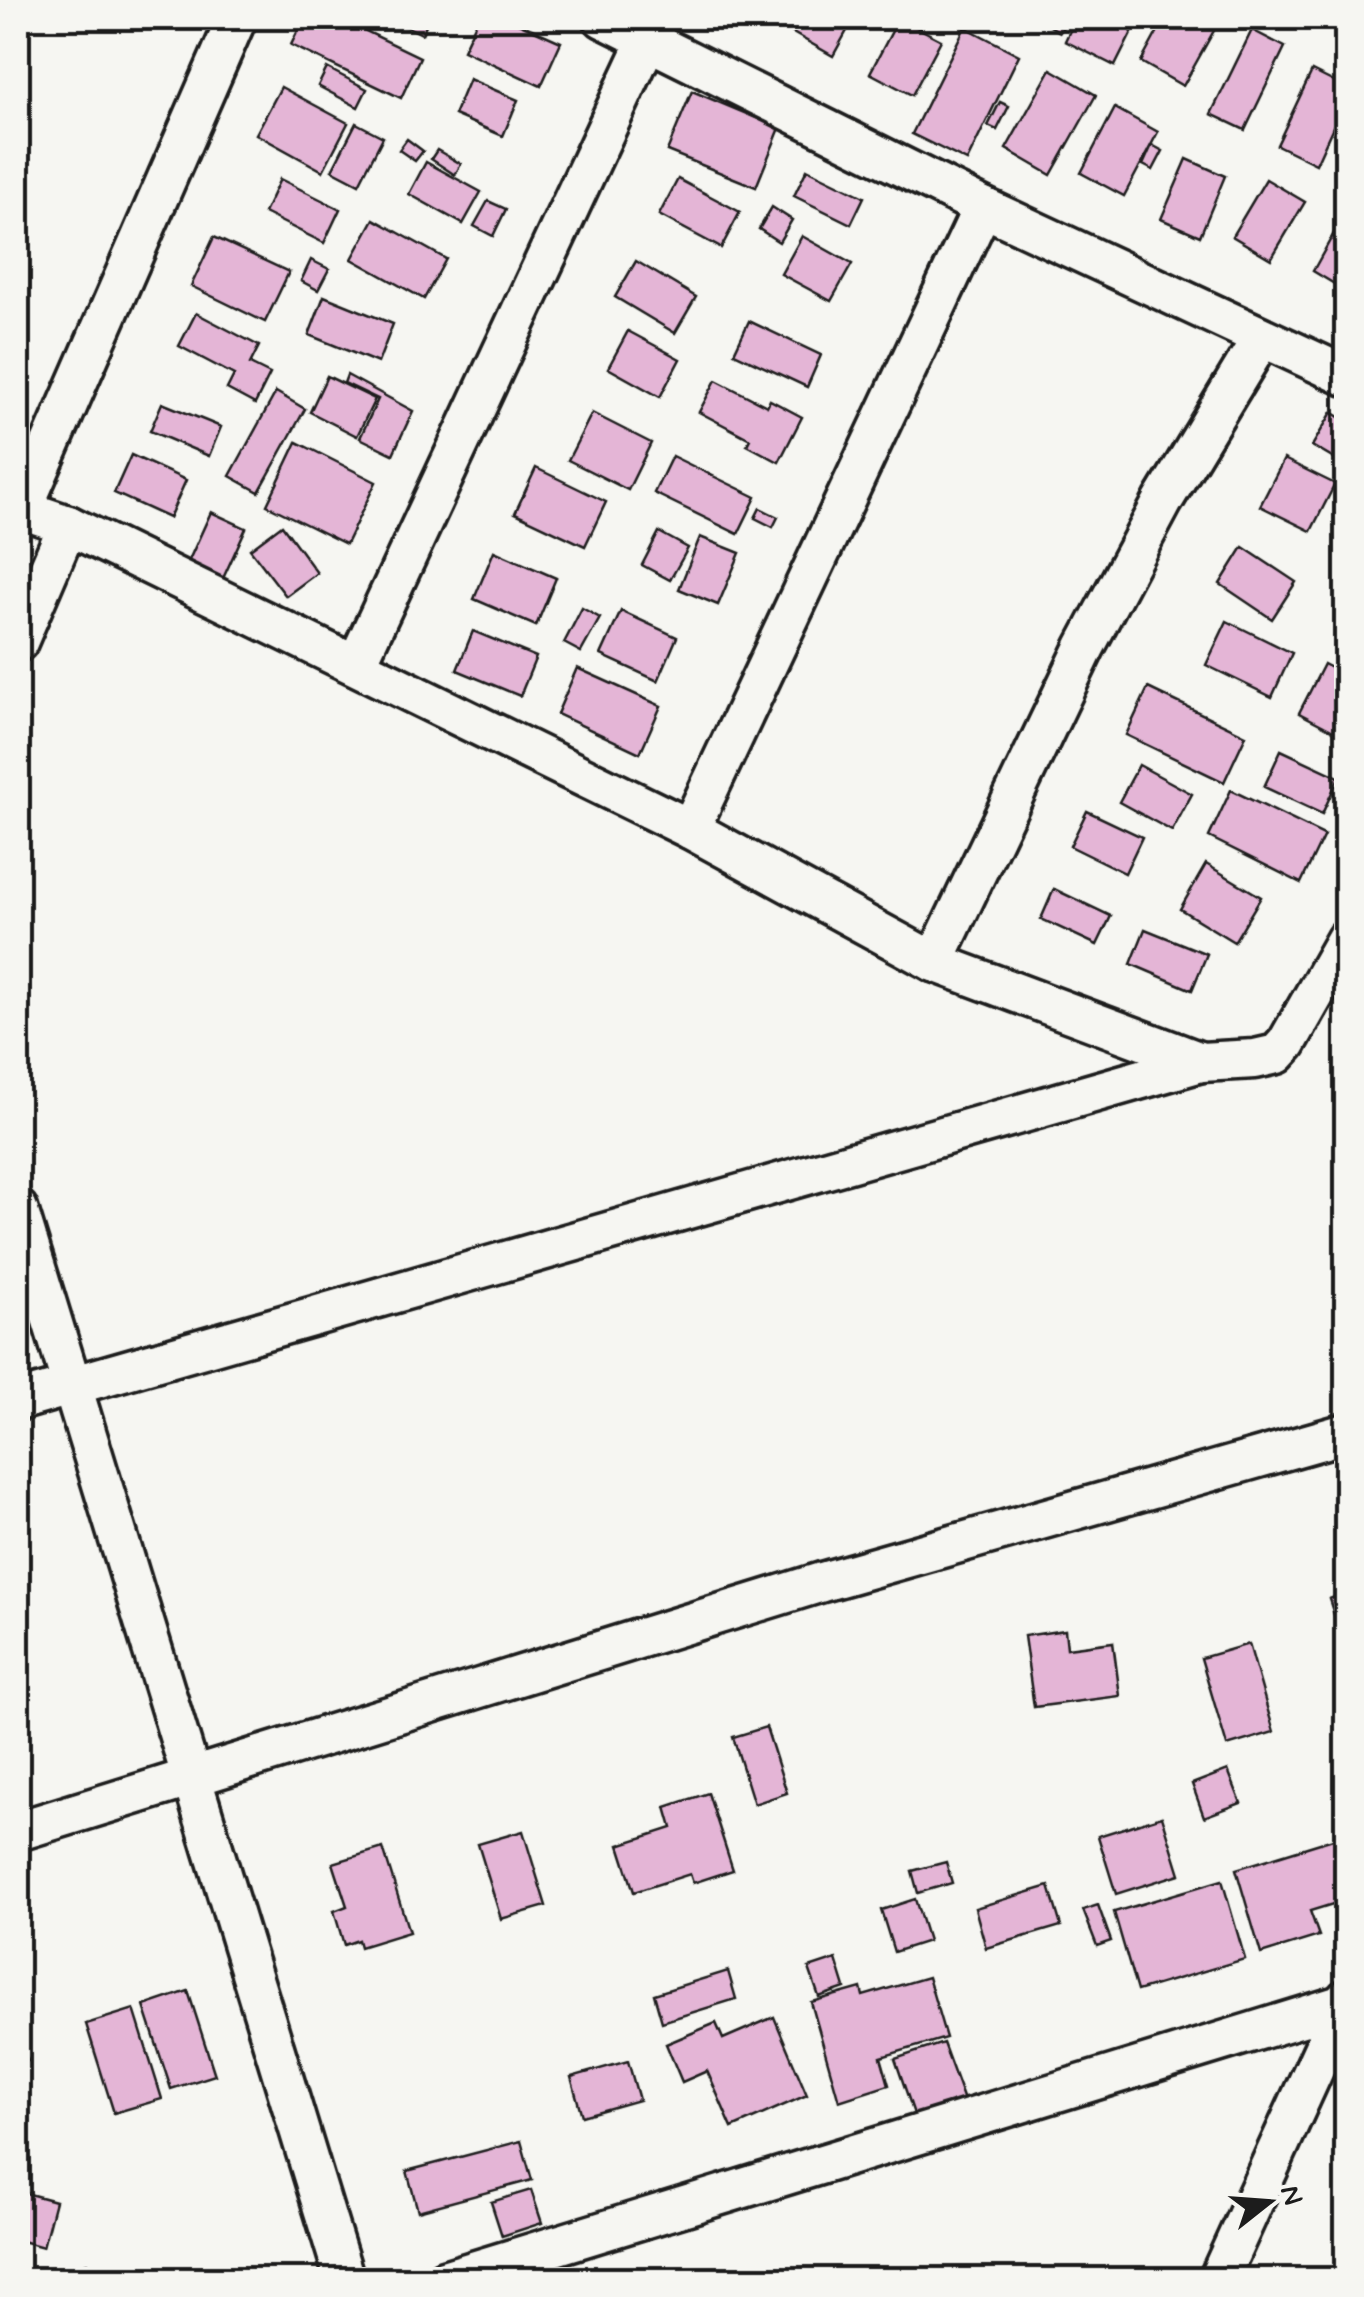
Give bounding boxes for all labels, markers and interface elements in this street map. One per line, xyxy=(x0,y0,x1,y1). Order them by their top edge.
north arrow xyxy=(1219,2152,1319,2252)
text: N xyxy=(1270,2181,1311,2210)

